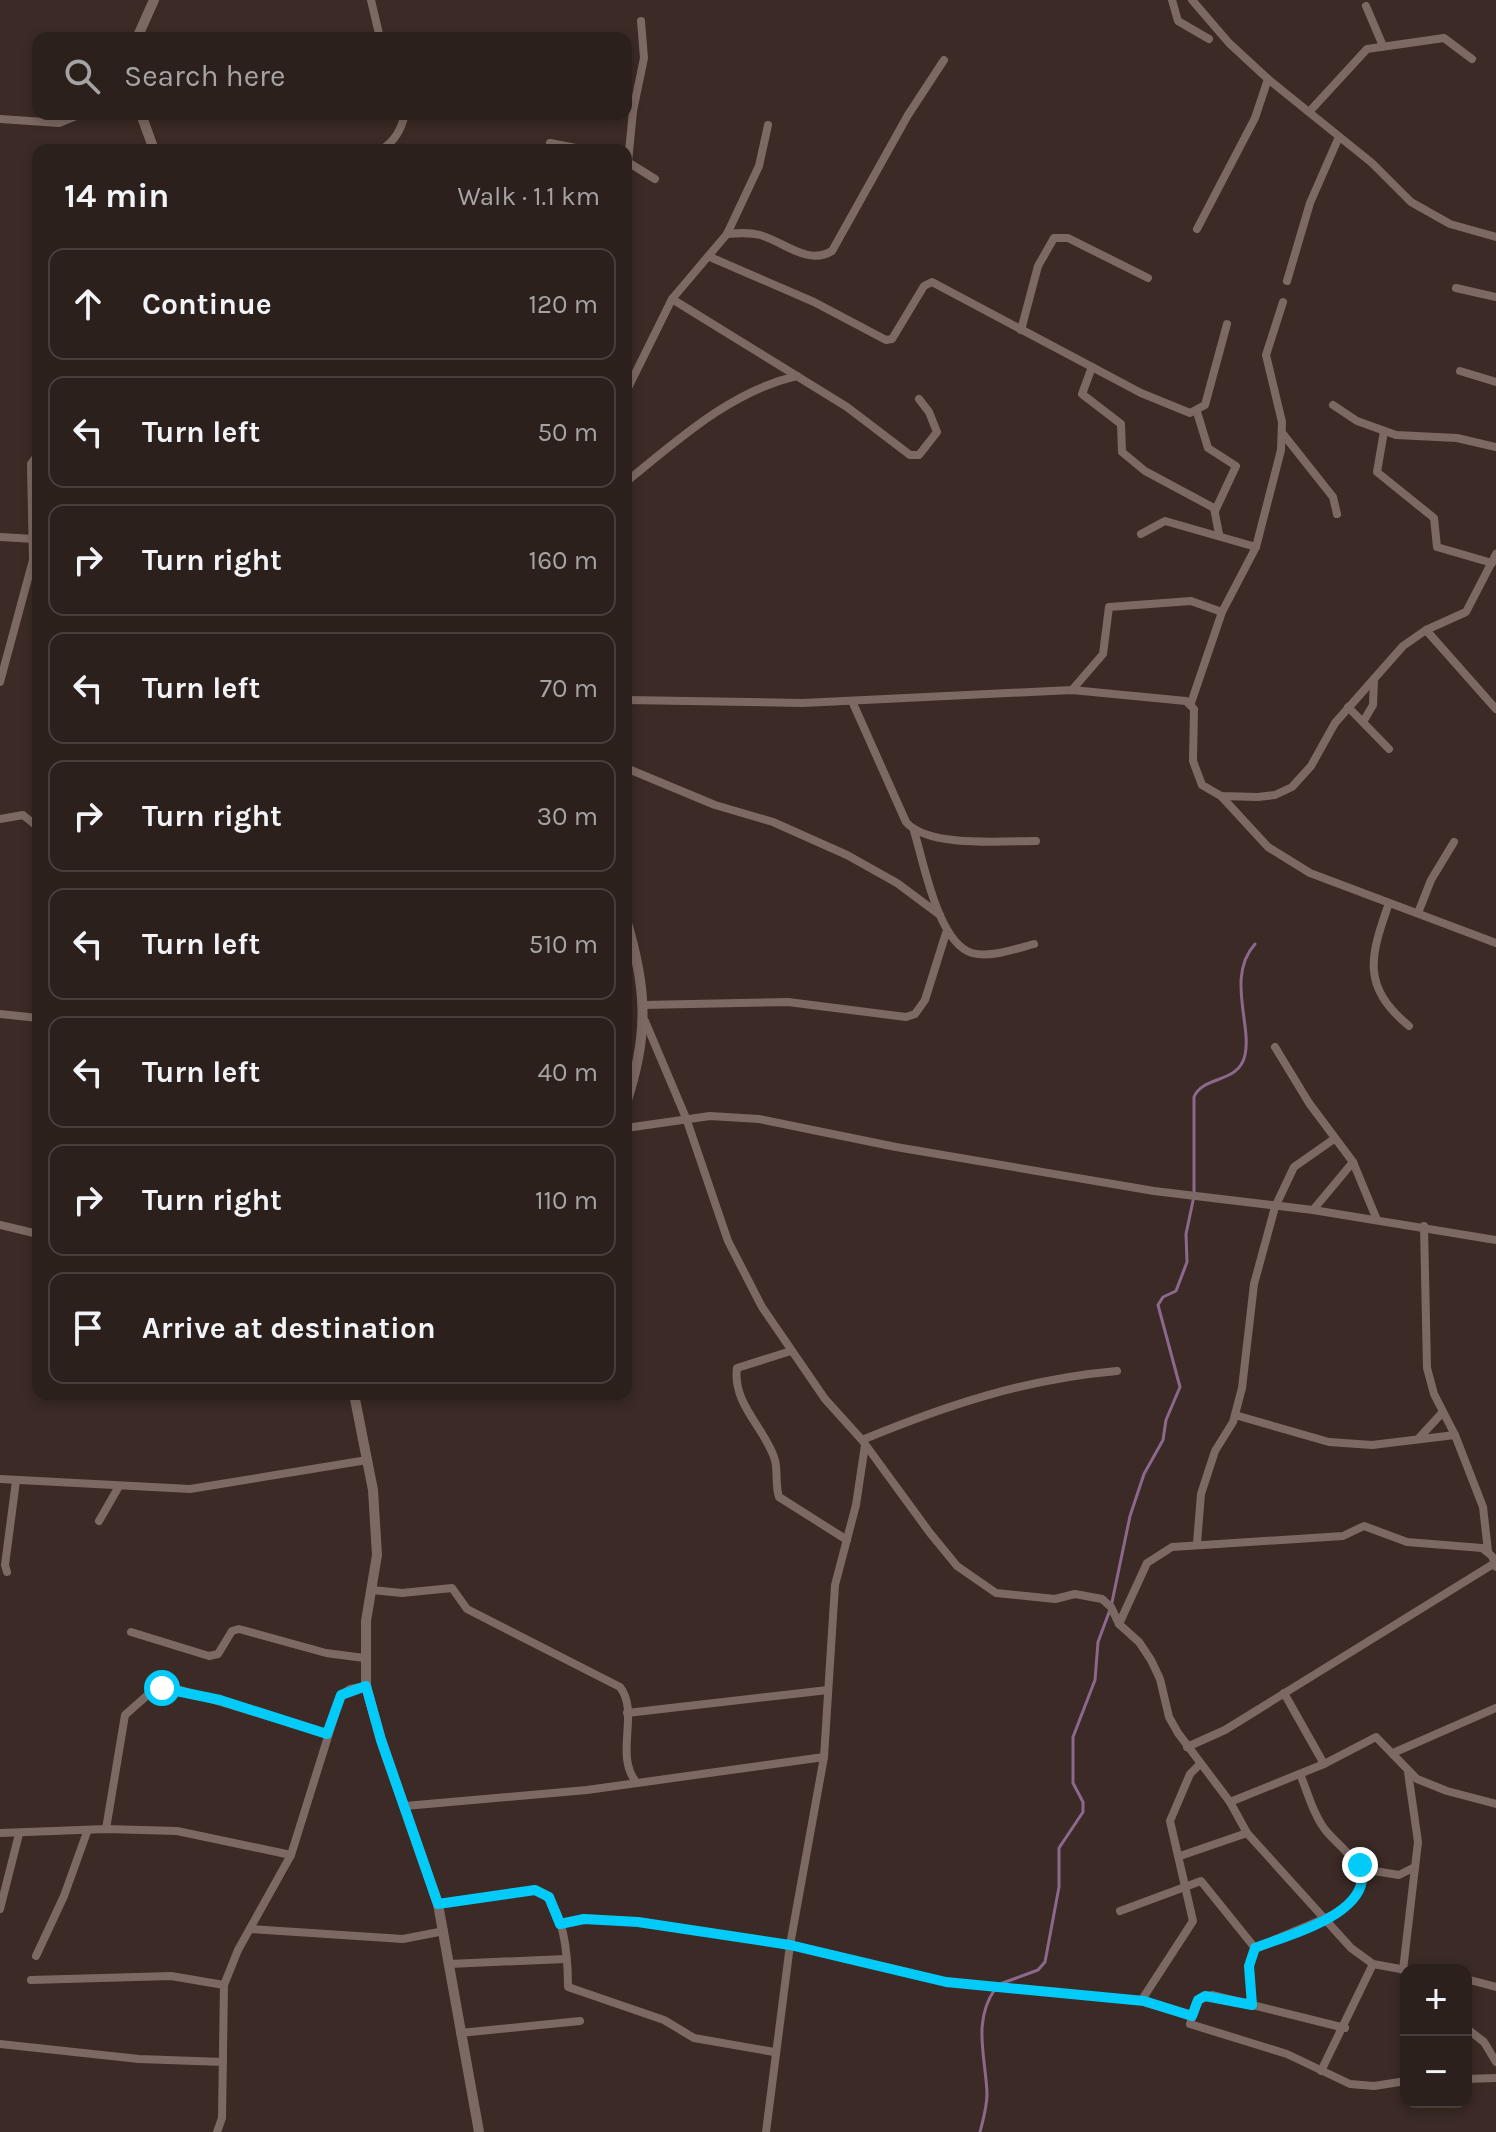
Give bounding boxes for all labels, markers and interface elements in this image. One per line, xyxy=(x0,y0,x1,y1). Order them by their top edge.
search box xyxy=(32,32,632,120)
icon: search xyxy=(60,54,104,98)
text: Search here xyxy=(124,58,285,94)
text: 14 min xyxy=(64,176,170,216)
text: Walk · 1.1 km xyxy=(457,181,600,212)
icon: ahead xyxy=(66,282,110,326)
text: Continue xyxy=(142,286,272,322)
text: 120 m xyxy=(528,289,598,320)
icon: left xyxy=(66,410,110,454)
text: Turn left xyxy=(142,414,260,450)
text: 50 m xyxy=(537,417,598,448)
icon: right xyxy=(66,538,110,582)
text: Turn right xyxy=(142,542,282,578)
text: 160 m xyxy=(529,545,598,576)
icon: left xyxy=(66,666,110,710)
text: Turn left xyxy=(142,670,260,706)
text: 70 m xyxy=(540,673,598,704)
icon: right xyxy=(66,794,110,838)
text: Turn right xyxy=(142,798,282,834)
text: 30 m xyxy=(537,801,598,832)
icon: left xyxy=(66,922,110,966)
text: Turn left xyxy=(142,926,260,962)
text: 510 m xyxy=(529,929,598,960)
icon: left xyxy=(66,1050,110,1094)
text: Turn left xyxy=(142,1054,260,1090)
text: 40 m xyxy=(538,1057,598,1088)
icon: right xyxy=(66,1178,110,1222)
text: Turn right xyxy=(142,1182,282,1218)
text: 110 m xyxy=(535,1185,598,1216)
icon: arrive xyxy=(66,1306,110,1350)
text: Arrive at destination xyxy=(142,1310,436,1346)
route start xyxy=(144,1670,180,1706)
route end xyxy=(1342,1847,1378,1883)
map controls xyxy=(1400,1964,1472,2108)
button: + xyxy=(1400,1964,1472,2036)
button: − xyxy=(1400,2036,1472,2108)

